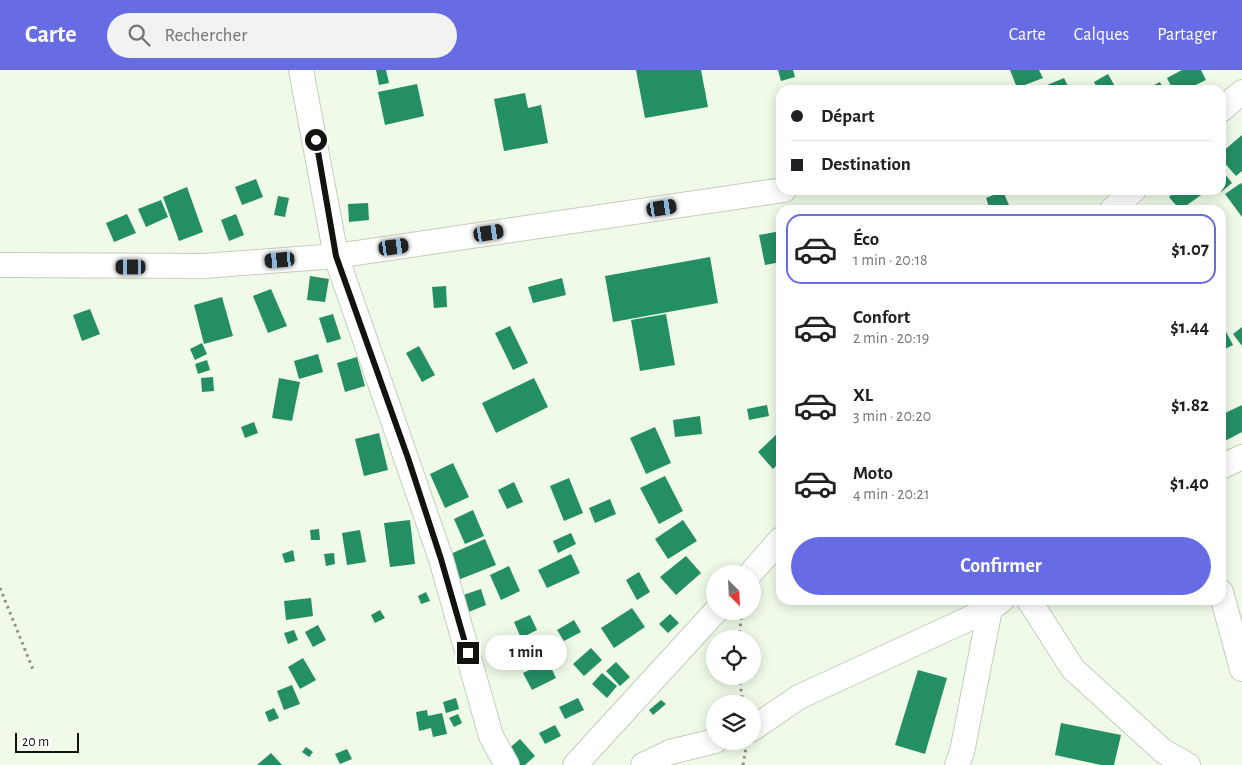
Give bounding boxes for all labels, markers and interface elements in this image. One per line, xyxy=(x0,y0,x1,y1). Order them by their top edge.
search box xyxy=(107,13,457,58)
icon: search xyxy=(125,21,153,49)
text: Carte xyxy=(25,23,77,47)
text: Rechercher xyxy=(165,26,247,45)
text: Carte xyxy=(1009,26,1046,44)
text: Calques xyxy=(1074,26,1129,44)
text: Partager xyxy=(1157,26,1217,44)
text: Départ xyxy=(821,107,874,126)
route start xyxy=(305,129,327,151)
text: Destination xyxy=(821,155,911,174)
car xyxy=(646,198,677,218)
car xyxy=(473,223,504,243)
icon: car xyxy=(793,227,838,272)
text: Éco xyxy=(853,230,879,249)
car xyxy=(378,237,409,257)
text: $1.07 xyxy=(1171,240,1209,259)
car xyxy=(264,251,295,269)
text: 1 min · 20:18 xyxy=(853,252,928,268)
car xyxy=(116,260,146,275)
icon: car xyxy=(793,305,838,350)
text: Confort xyxy=(853,308,910,327)
text: $1.44 xyxy=(1170,318,1209,337)
text: 2 min · 20:19 xyxy=(853,330,929,346)
icon: car xyxy=(793,383,838,428)
text: XL xyxy=(853,386,873,405)
text: $1.82 xyxy=(1171,396,1209,415)
text: 3 min · 20:20 xyxy=(853,408,931,424)
icon: car xyxy=(793,461,838,506)
text: Moto xyxy=(853,464,893,483)
text: $1.40 xyxy=(1170,474,1209,493)
text: 4 min · 20:21 xyxy=(853,486,929,502)
button: Confirmer xyxy=(791,537,1211,595)
north arrow xyxy=(706,565,761,620)
map controls xyxy=(706,565,761,750)
button: locate xyxy=(706,630,761,685)
callout: 1 min xyxy=(486,636,568,670)
route end xyxy=(457,642,479,664)
text: 1 min xyxy=(509,644,543,660)
button: layers xyxy=(706,695,761,750)
scale bar xyxy=(15,730,79,753)
text: 20 m xyxy=(22,735,49,749)

